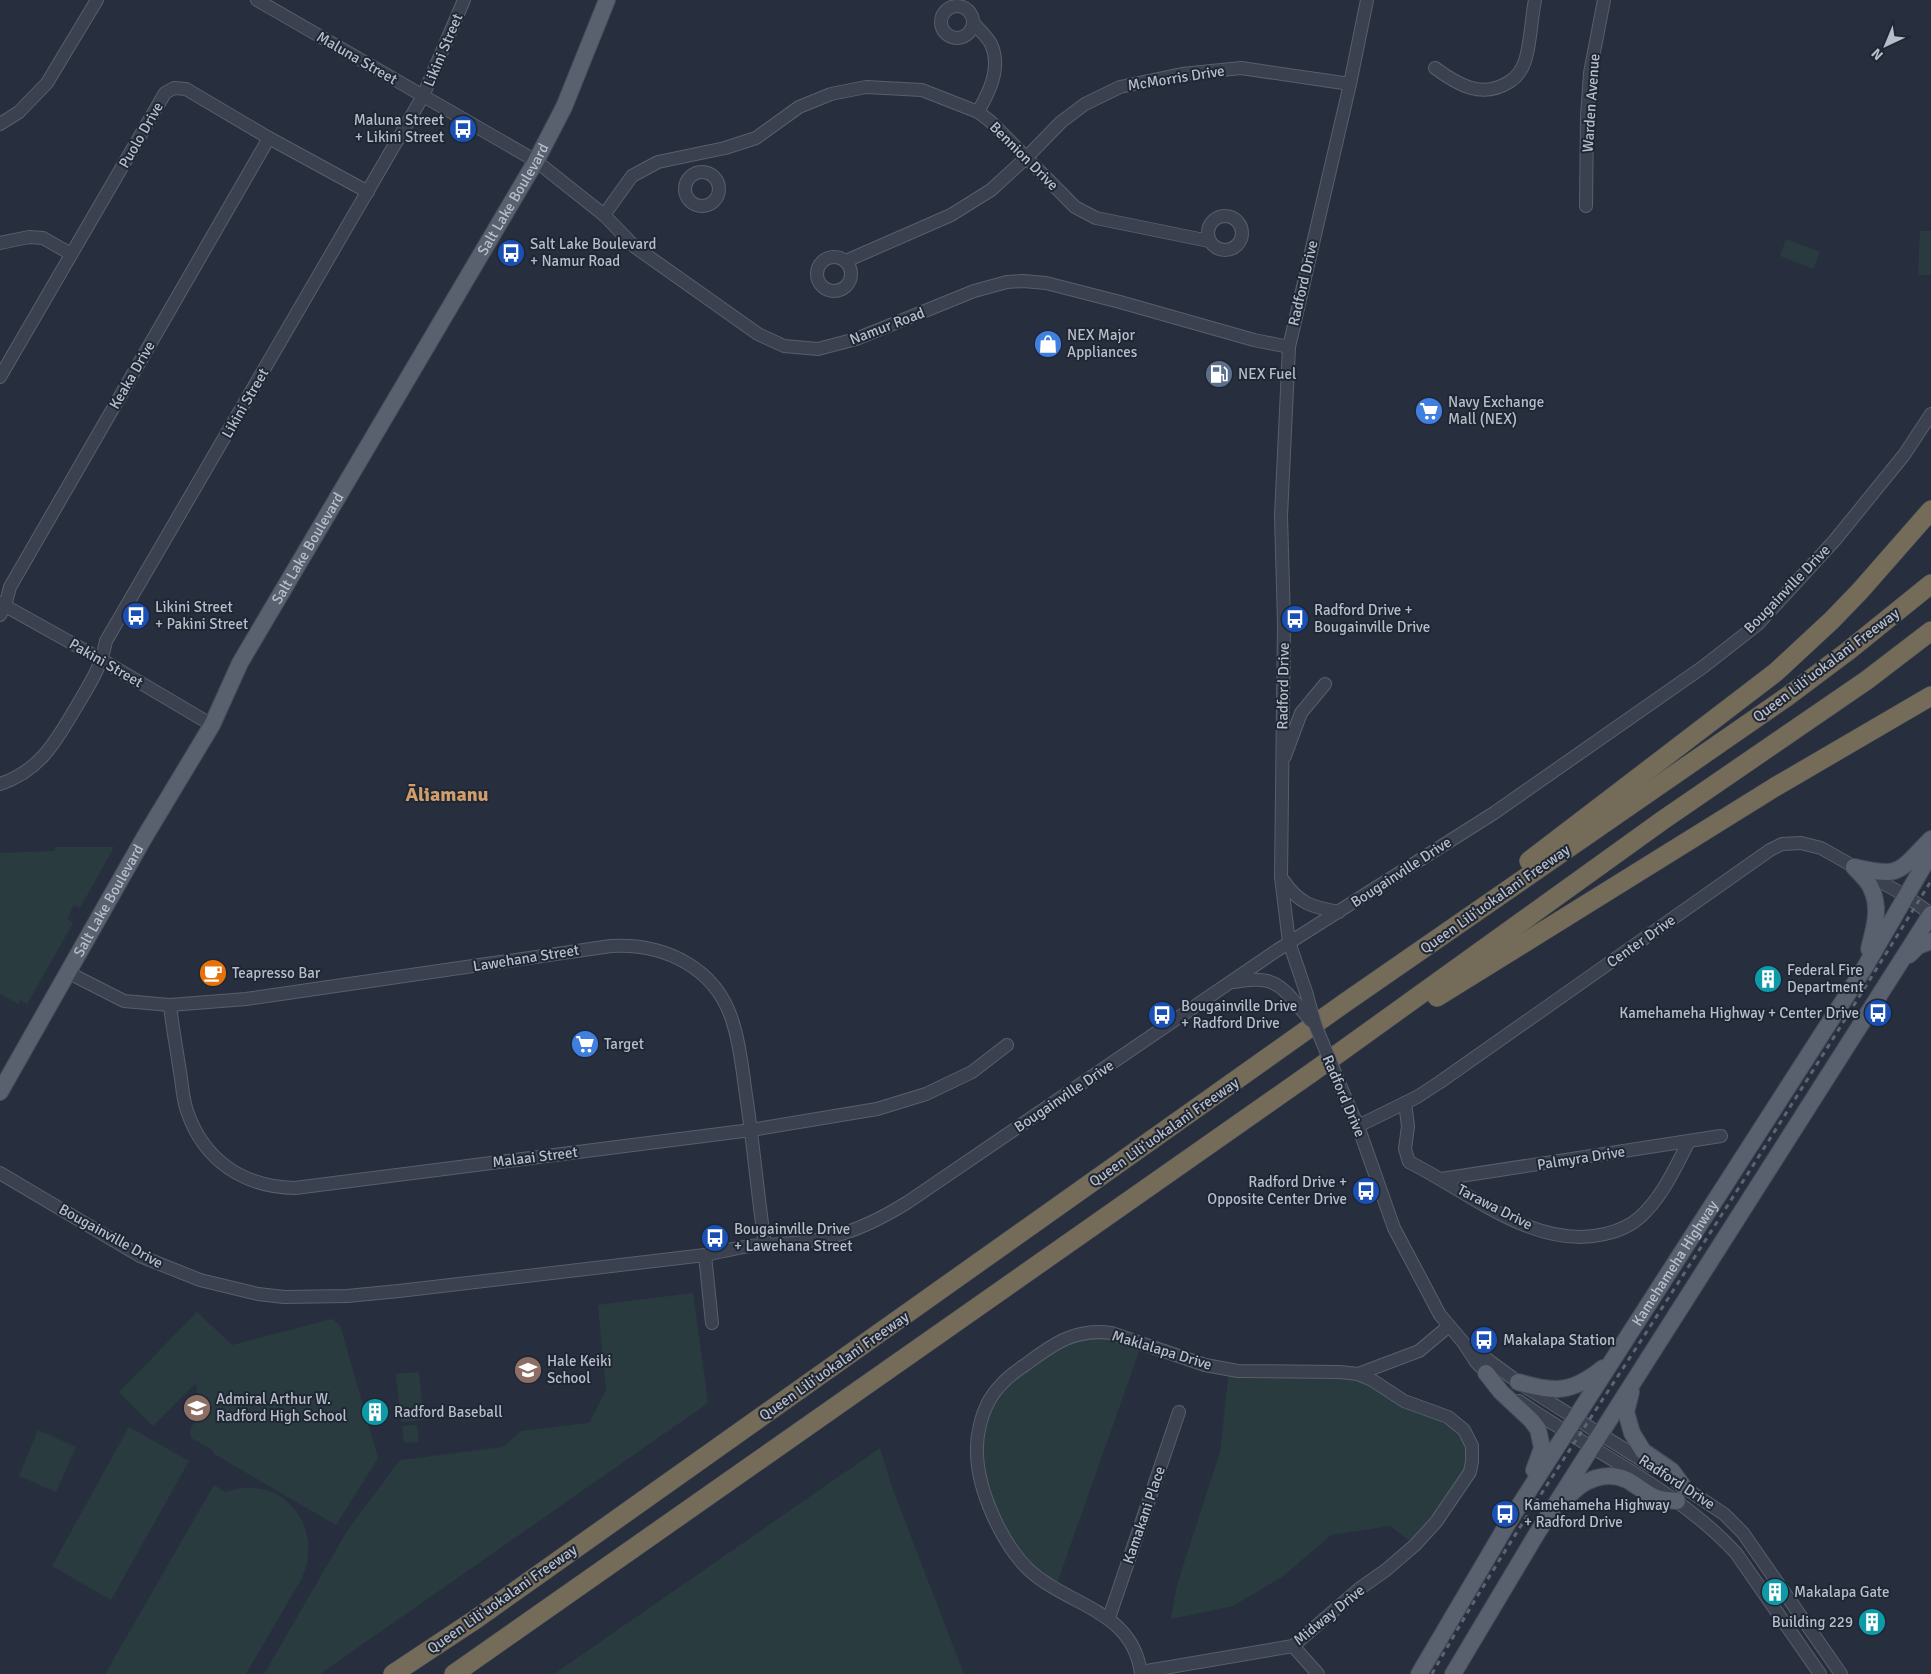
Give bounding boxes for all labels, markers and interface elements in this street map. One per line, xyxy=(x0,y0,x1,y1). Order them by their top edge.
street label: Likini Street xyxy=(420,11,466,89)
north arrow xyxy=(1861,20,1911,70)
street label: Maluna Street xyxy=(313,28,401,88)
text: N xyxy=(1868,44,1887,63)
street label: Warden Avenue xyxy=(1579,53,1603,153)
street label: McMorris Drive xyxy=(1126,61,1226,95)
street label: Puolo Drive xyxy=(115,99,167,171)
place label: Maluna Street + Likini Street xyxy=(354,111,444,146)
bus stop icon: Maluna Street + Likini Street xyxy=(448,114,478,144)
street label: Bennion Drive xyxy=(986,118,1062,194)
street label: Salt Lake Boulevard xyxy=(473,140,553,259)
place label: Salt Lake Boulevard + Namur Road xyxy=(530,235,656,270)
bus stop icon: Salt Lake Boulevard + Namur Road xyxy=(496,238,526,268)
street label: Radford Drive xyxy=(1284,238,1322,328)
street label: Namur Road xyxy=(847,303,927,349)
place label: NEX Major Appliances xyxy=(1067,326,1138,361)
shop icon: NEX Major Appliances xyxy=(1033,329,1063,359)
street label: Keaka Drive xyxy=(105,338,159,412)
fuel station icon: NEX Fuel xyxy=(1204,359,1234,389)
street label: Likini Street xyxy=(218,365,272,441)
place label: NEX Fuel xyxy=(1238,365,1296,383)
place label: Navy Exchange Mall (NEX) xyxy=(1448,393,1544,428)
supermarket icon: Navy Exchange Mall (NEX) xyxy=(1414,396,1444,426)
street label: Salt Lake Boulevard xyxy=(268,489,348,607)
street label: Bougainville Drive xyxy=(1740,541,1834,637)
place label: Likini Street + Pakini Street xyxy=(155,598,248,633)
bus stop icon: Likini Street + Pakini Street xyxy=(121,601,151,631)
place label: Radford Drive + Bougainville Drive xyxy=(1314,601,1430,636)
bus stop icon: Radford Drive + Bougainville Drive xyxy=(1280,604,1310,634)
street label: Queen Liliʻuokalani Freeway xyxy=(1749,604,1903,726)
street label: Pakini Street xyxy=(66,635,146,691)
street label: Radford Drive xyxy=(1273,642,1293,730)
district label: Āliamanu xyxy=(405,782,489,807)
street label: Bougainville Drive xyxy=(1347,833,1455,911)
street label: Queen Liliʻuokalani Freeway xyxy=(1417,840,1573,958)
street label: Salt Lake Boulevard xyxy=(69,841,148,960)
street label: Center Drive xyxy=(1603,911,1679,971)
street label: Lawehana Street xyxy=(472,941,580,975)
cafe icon: Teapresso Bar xyxy=(198,958,228,988)
place label: Federal Fire Department xyxy=(1787,961,1864,996)
place label: Teapresso Bar xyxy=(232,964,321,982)
building icon: Federal Fire Department xyxy=(1753,964,1783,994)
place label: Bougainville Drive + Radford Drive xyxy=(1181,997,1297,1032)
bus stop icon: Kamehameha Highway + Center Drive xyxy=(1863,998,1893,1028)
bus stop icon: Bougainville Drive + Radford Drive xyxy=(1147,1000,1177,1030)
place label: Kamehameha Highway + Center Drive xyxy=(1619,1004,1859,1022)
supermarket icon: Target xyxy=(570,1029,600,1059)
place label: Target xyxy=(604,1035,644,1053)
street label: Radford Drive xyxy=(1319,1052,1369,1140)
street label: Bougainville Drive xyxy=(1011,1056,1117,1136)
street label: Queen Liliʻuokalani Freeway xyxy=(1086,1073,1242,1191)
street label: Palmyra Drive xyxy=(1536,1142,1626,1174)
street label: Malaai Street xyxy=(491,1143,579,1171)
place label: Radford Drive + Opposite Center Drive xyxy=(1207,1173,1347,1208)
bus stop icon: Radford Drive + Opposite Center Drive xyxy=(1351,1176,1381,1206)
street label: Tarawa Drive xyxy=(1454,1180,1536,1234)
street label: Kamehameha Highway xyxy=(1628,1197,1722,1329)
street label: Bougainville Drive xyxy=(56,1200,166,1272)
place label: Bougainville Drive + Lawehana Street xyxy=(734,1220,853,1255)
bus stop icon: Bougainville Drive + Lawehana Street xyxy=(700,1223,730,1253)
street label: Queen Liliʻuokalani Freeway xyxy=(756,1307,912,1425)
bus stop icon: Makalapa Station xyxy=(1469,1325,1499,1355)
street label: Maklalapa Drive xyxy=(1110,1326,1214,1374)
place label: Makalapa Station xyxy=(1503,1331,1615,1349)
place label: Hale Keiki School xyxy=(547,1352,612,1387)
school or university icon: Hale Keiki School xyxy=(513,1355,543,1385)
place label: Admiral Arthur W. Radford High School xyxy=(216,1390,347,1425)
school or university icon: Admiral Arthur W. Radford High School xyxy=(182,1393,212,1423)
building icon: Radford Baseball xyxy=(360,1397,390,1427)
place label: Radford Baseball xyxy=(394,1403,503,1421)
street label: Radford Drive xyxy=(1636,1451,1718,1513)
street label: Kamakani Place xyxy=(1119,1464,1169,1566)
place label: Kamehameha Highway + Radford Drive xyxy=(1524,1496,1669,1531)
bus stop icon: Kamehameha Highway + Radford Drive xyxy=(1490,1499,1520,1529)
street label: Queen Liliʻuokalani Freeway xyxy=(424,1540,580,1658)
building icon: Makalapa Gate xyxy=(1760,1577,1790,1607)
street label: Midway Drive xyxy=(1290,1581,1368,1649)
place label: Makalapa Gate xyxy=(1794,1583,1889,1601)
building icon: Building 229 xyxy=(1857,1607,1887,1637)
place label: Building 229 xyxy=(1772,1613,1853,1631)

